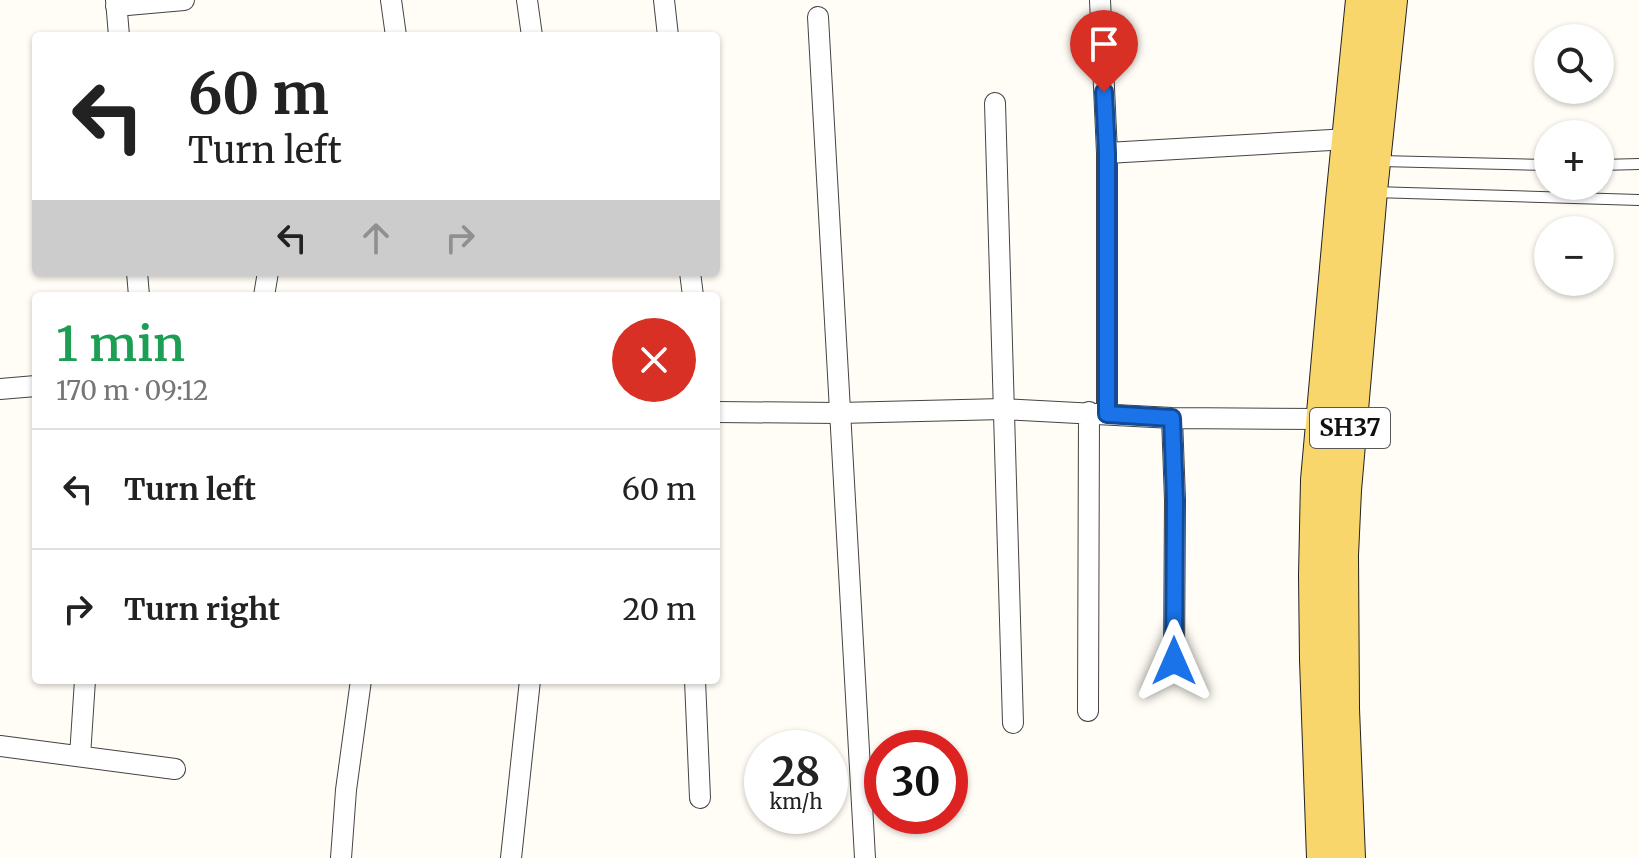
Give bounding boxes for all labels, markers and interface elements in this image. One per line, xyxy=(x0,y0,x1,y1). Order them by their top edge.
pin xyxy=(1070,10,1138,92)
icon: arrive xyxy=(1082,22,1126,66)
map controls xyxy=(1534,24,1614,296)
button: search xyxy=(1534,24,1614,104)
text: 60 m xyxy=(188,59,329,129)
icon: left xyxy=(56,64,160,168)
button: + xyxy=(1534,120,1614,200)
text: Turn left xyxy=(188,128,342,173)
icon: left xyxy=(270,216,314,260)
icon: ahead xyxy=(354,216,398,260)
icon: right xyxy=(438,216,482,260)
button: − xyxy=(1534,216,1614,296)
text: 1 min xyxy=(56,314,185,374)
button: close xyxy=(612,318,696,402)
text: 170 m · 09:12 xyxy=(56,374,209,407)
road number: SH37 xyxy=(1310,408,1390,448)
icon: left xyxy=(56,467,100,511)
text: Turn left xyxy=(124,470,256,508)
text: 60 m xyxy=(622,470,696,508)
icon: right xyxy=(56,587,100,631)
text: Turn right xyxy=(124,590,280,628)
text: 20 m xyxy=(623,590,696,628)
position arrow xyxy=(1132,619,1216,703)
speed limit sign: 30 xyxy=(864,730,968,834)
text: 28 xyxy=(772,747,820,797)
text: km/h xyxy=(770,789,822,814)

